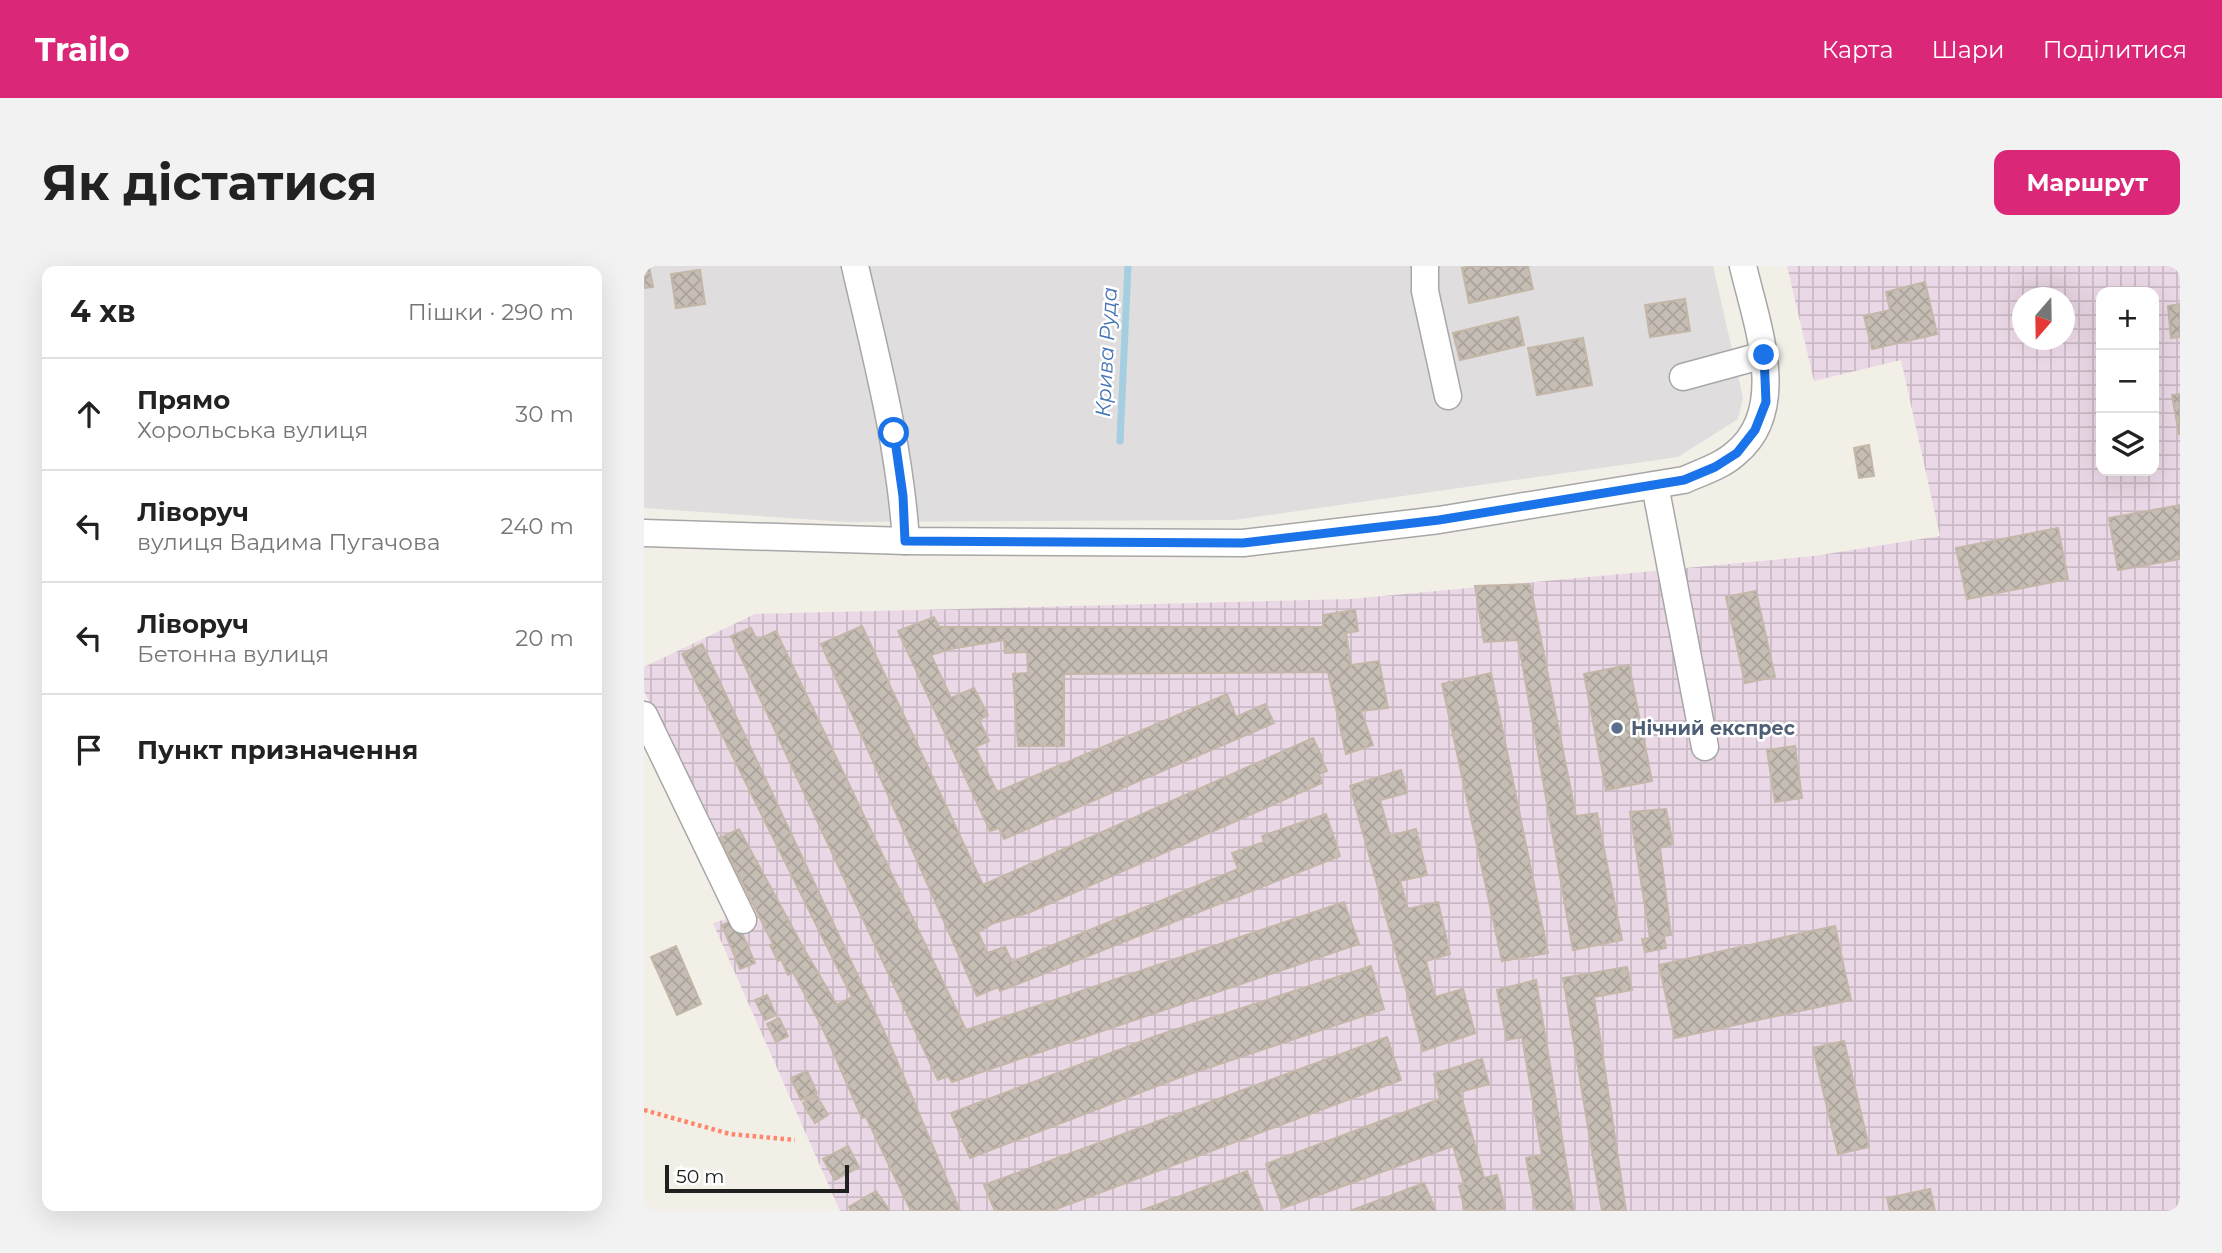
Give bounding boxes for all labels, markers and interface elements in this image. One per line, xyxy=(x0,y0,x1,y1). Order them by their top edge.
text: Trailo xyxy=(35,29,130,69)
text: Карта xyxy=(1822,35,1893,64)
text: Шари xyxy=(1931,35,2005,64)
text: Поділитися xyxy=(2043,35,2187,64)
button: Маршрут xyxy=(1994,150,2180,215)
text: Як дістатися xyxy=(42,153,377,212)
water label: Крива Руда xyxy=(1090,286,1122,418)
north arrow xyxy=(2012,287,2075,350)
map controls xyxy=(2096,287,2159,476)
button: + xyxy=(2096,287,2159,350)
text: 4 хв xyxy=(70,293,136,330)
text: Пішки · 290 m xyxy=(408,298,574,326)
route end xyxy=(1748,339,1779,370)
button: − xyxy=(2096,350,2159,413)
text: Прямо xyxy=(137,384,230,416)
icon: ahead xyxy=(70,395,108,433)
text: 30 m xyxy=(515,400,574,428)
button: layers xyxy=(2096,413,2159,476)
text: Хорольська вулиця xyxy=(137,416,369,444)
route start xyxy=(878,417,909,448)
text: Ліворуч xyxy=(137,496,249,528)
icon: left xyxy=(70,507,108,545)
text: 240 m xyxy=(501,512,574,540)
text: вулиця Вадима Пугачова xyxy=(137,528,440,556)
text: Ліворуч xyxy=(137,608,249,640)
icon: left xyxy=(70,619,108,657)
text: 20 m xyxy=(515,624,574,652)
text: Бетонна вулиця xyxy=(137,640,329,668)
place label: Нічний експрес xyxy=(1631,717,1795,740)
marker: Нічний експрес xyxy=(1609,720,1625,736)
icon: arrive xyxy=(70,731,108,769)
text: Пункт призначення xyxy=(137,734,418,766)
scale bar xyxy=(665,1162,849,1194)
text: 50 m xyxy=(676,1165,724,1188)

